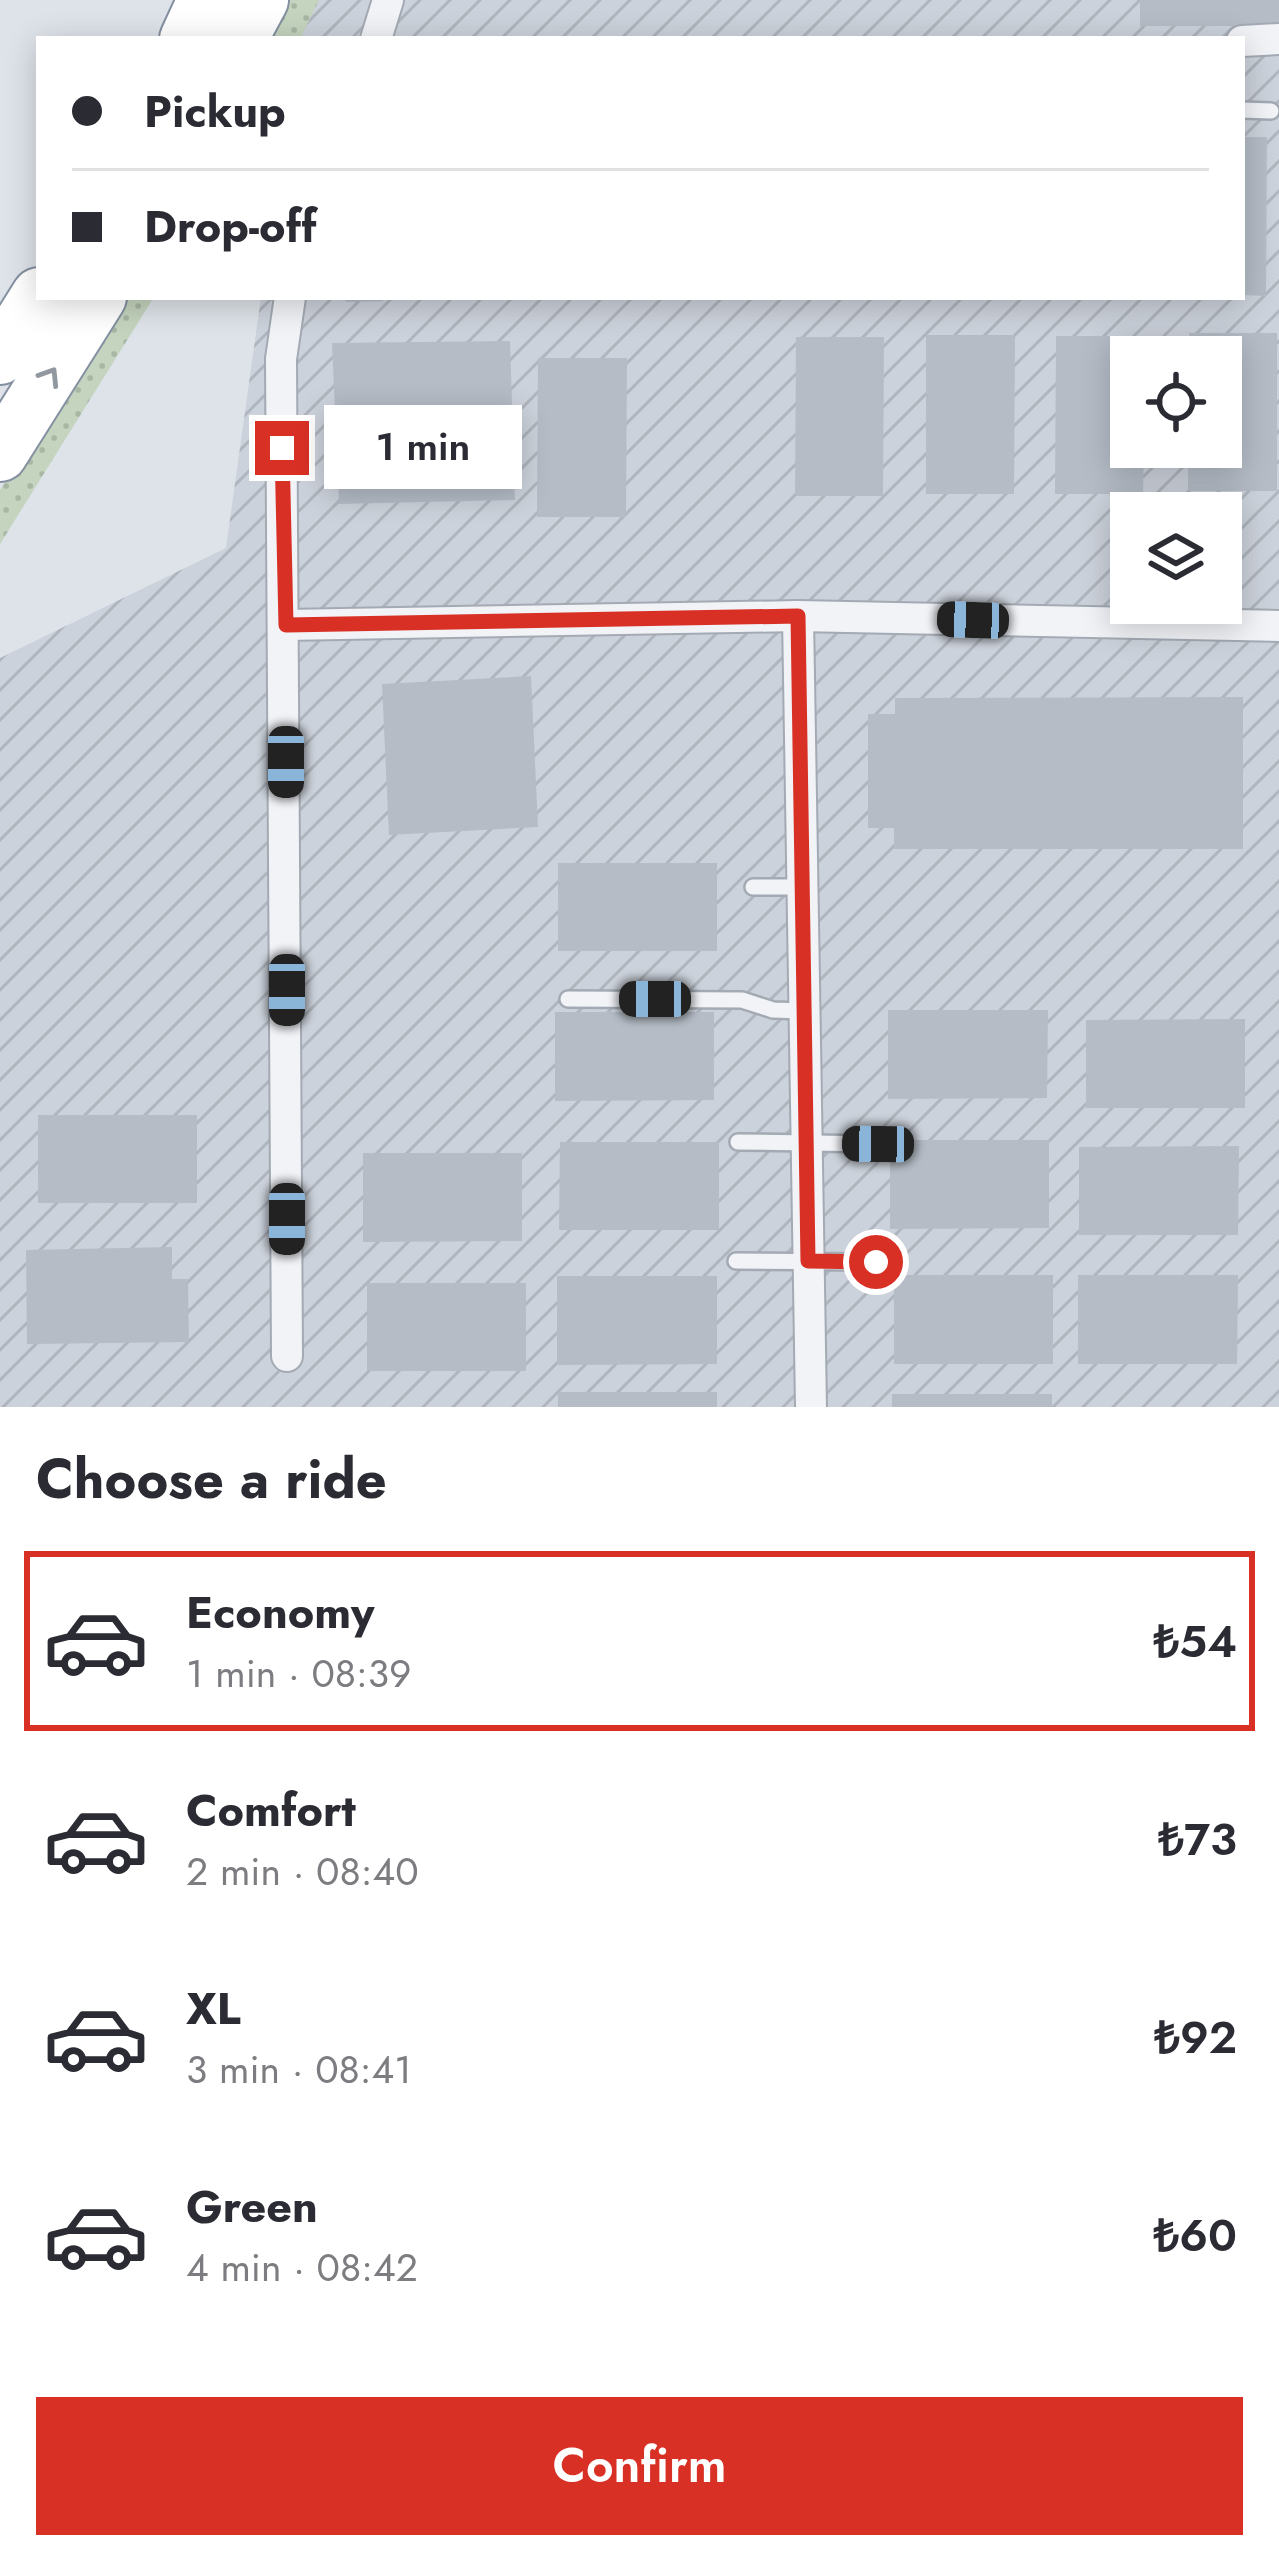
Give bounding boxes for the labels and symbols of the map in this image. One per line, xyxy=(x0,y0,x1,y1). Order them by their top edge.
one-way arrow xyxy=(36,367,58,389)
callout: 1 min xyxy=(324,406,522,490)
route end xyxy=(255,421,309,475)
car xyxy=(936,601,1010,639)
car xyxy=(268,726,304,798)
car xyxy=(269,954,305,1026)
car xyxy=(619,981,691,1017)
car xyxy=(842,1125,914,1163)
car xyxy=(269,1183,305,1255)
route start xyxy=(849,1235,903,1289)

